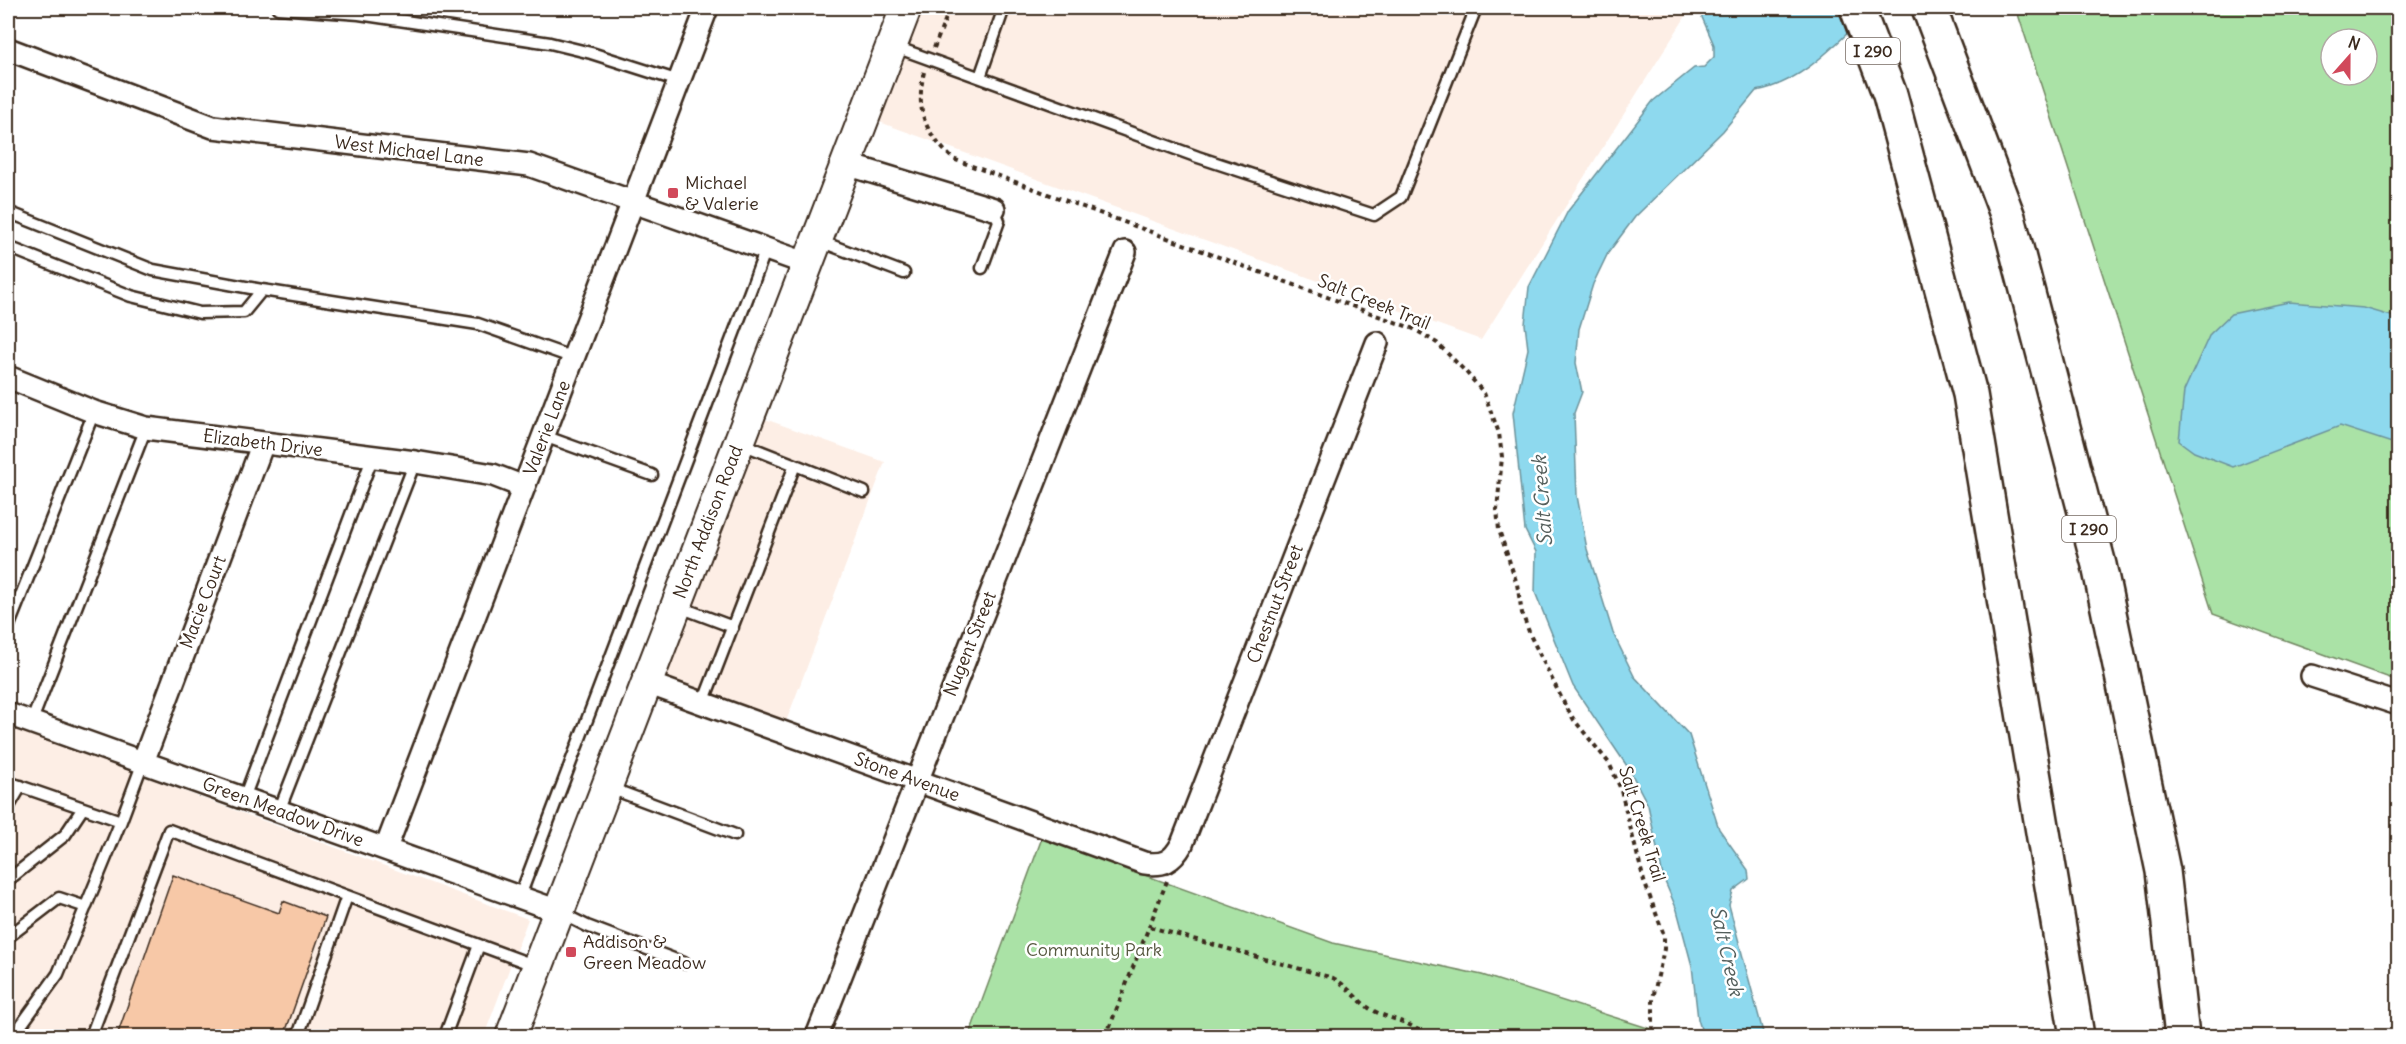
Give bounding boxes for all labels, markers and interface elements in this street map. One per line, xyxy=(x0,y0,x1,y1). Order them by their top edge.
north arrow xyxy=(2319,27,2379,87)
text: N xyxy=(2346,32,2363,54)
road number: I 290 xyxy=(1846,38,1900,64)
street label: West Michael Lane xyxy=(333,130,485,171)
place label: Michael & Valerie xyxy=(685,171,759,215)
marker: Michael & Valerie xyxy=(666,186,680,200)
street label: Salt Creek Trail xyxy=(1314,268,1434,335)
street label: Valerie Lane xyxy=(518,377,575,479)
street label: Elizabeth Drive xyxy=(202,424,324,461)
street label: North Addison Road xyxy=(668,441,748,602)
water label: Salt Creek xyxy=(1526,453,1557,547)
road number: I 290 xyxy=(2062,516,2116,542)
street label: Chestnut Street xyxy=(1241,541,1308,666)
street label: Macie Court xyxy=(174,552,231,651)
street label: Nugent Street xyxy=(938,588,1001,700)
street label: Stone Avenue xyxy=(851,747,963,806)
street label: Salt Creek Trail xyxy=(1614,763,1671,884)
street label: Green Meadow Drive xyxy=(199,772,367,851)
water label: Salt Creek xyxy=(1705,904,1750,1000)
place label: Addison & Green Meadow xyxy=(583,930,706,974)
park label: Community Park xyxy=(1026,938,1162,961)
marker: Addison & Green Meadow xyxy=(564,945,578,959)

